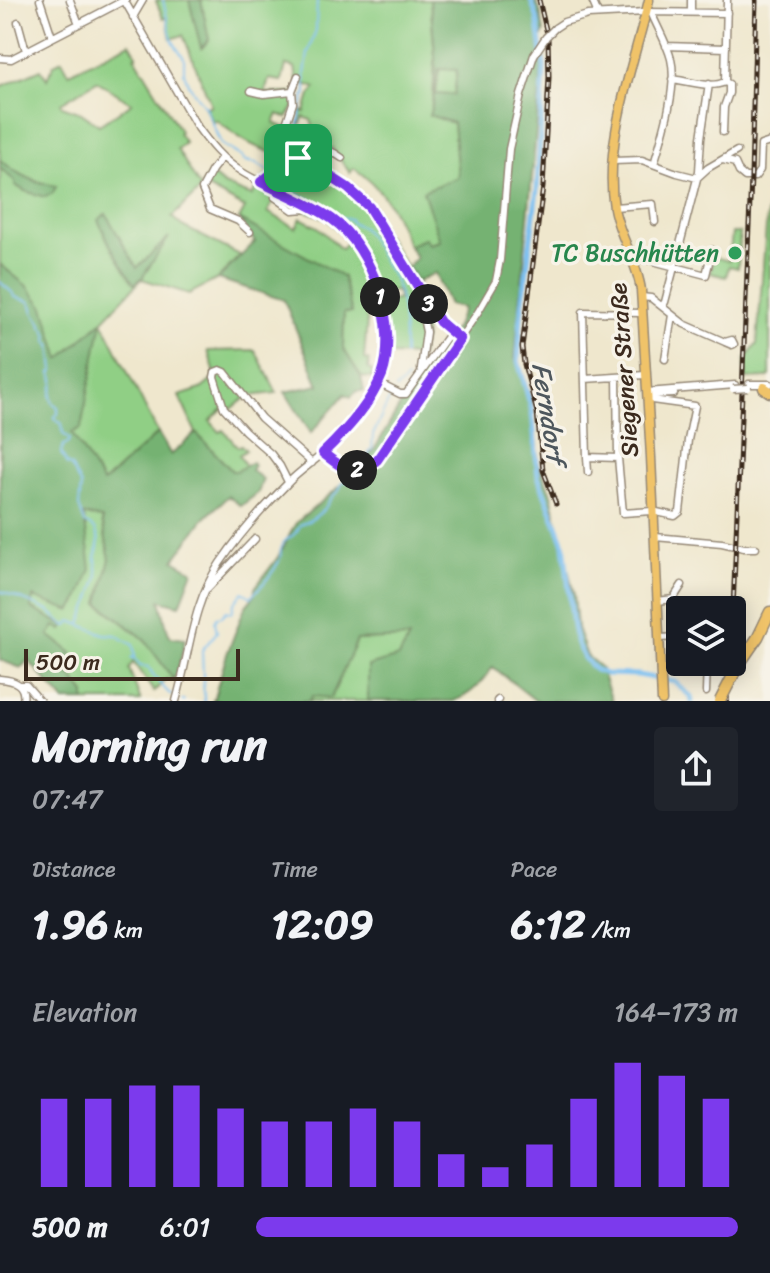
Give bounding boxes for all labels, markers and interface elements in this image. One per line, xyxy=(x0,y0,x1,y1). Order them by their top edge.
pin xyxy=(264,124,332,192)
icon: arrive xyxy=(276,136,320,180)
place label: TC Buschhütten xyxy=(551,232,719,274)
marker: TC Buschhütten xyxy=(726,244,744,262)
pin: 1 xyxy=(360,277,400,317)
text: 1 xyxy=(375,277,385,316)
street label: Siegener Straße xyxy=(597,281,651,459)
pin: 3 xyxy=(408,284,448,324)
text: 3 xyxy=(422,284,434,323)
water label: Ferndorf xyxy=(518,359,581,474)
pin: 2 xyxy=(337,450,377,490)
text: 2 xyxy=(351,450,363,489)
map controls xyxy=(666,596,746,676)
button: layers xyxy=(666,596,746,676)
text: 500 m xyxy=(36,643,100,682)
scale bar xyxy=(24,645,240,681)
text: Morning run xyxy=(32,707,267,785)
button: share xyxy=(654,727,738,811)
text: 07:47 xyxy=(32,776,102,822)
text: Distance xyxy=(32,850,116,889)
text: Time xyxy=(271,850,318,889)
text: Pace xyxy=(511,850,557,889)
text: 1.96 xyxy=(32,889,109,960)
text: 12:09 xyxy=(271,889,374,960)
text: 6:12 xyxy=(511,889,586,960)
text: km xyxy=(109,911,143,950)
text: /km xyxy=(586,911,631,950)
text: Elevation xyxy=(32,989,137,1035)
text: 164–173 m xyxy=(614,989,738,1035)
text: 500 m xyxy=(32,1204,107,1250)
text: 6:01 xyxy=(160,1204,210,1250)

